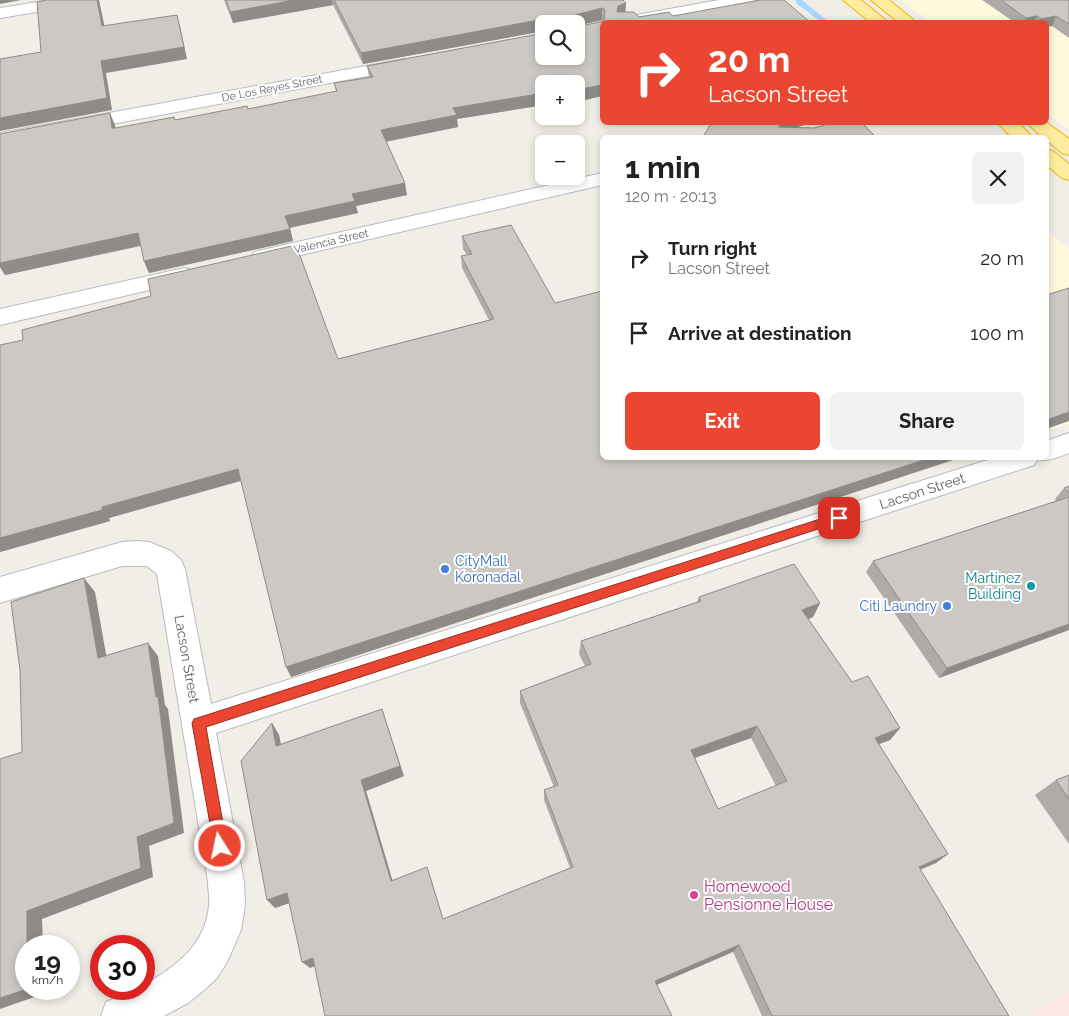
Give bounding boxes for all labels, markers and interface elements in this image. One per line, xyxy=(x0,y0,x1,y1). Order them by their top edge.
map controls xyxy=(535,15,585,185)
button: search xyxy=(535,15,585,65)
text: 20 m xyxy=(708,39,790,80)
icon: right xyxy=(625,40,690,105)
street label: De Los Reyes Street xyxy=(221,72,324,105)
button: + xyxy=(535,75,585,125)
text: Lacson Street xyxy=(708,81,848,107)
button: − xyxy=(535,135,585,185)
text: 1 min xyxy=(625,150,701,185)
button: close xyxy=(972,152,1024,204)
text: 120 m · 20:13 xyxy=(625,187,716,206)
street label: Valencia Street xyxy=(292,226,370,256)
text: Turn right xyxy=(668,237,757,259)
icon: right xyxy=(625,244,653,272)
text: 20 m xyxy=(980,247,1024,269)
text: Lacson Street xyxy=(668,259,770,278)
icon: arrive xyxy=(625,319,653,347)
text: Arrive at destination xyxy=(668,322,852,344)
text: 100 m xyxy=(970,322,1024,344)
button: Exit xyxy=(625,392,820,450)
button: Share xyxy=(830,392,1024,450)
street label: Lacson Street xyxy=(877,470,967,512)
pin xyxy=(818,497,860,539)
icon: arrive xyxy=(825,504,853,532)
place label: CityMall Koronadal xyxy=(455,553,521,585)
marker: CityMall Koronadal xyxy=(439,563,451,575)
place label: Martinez Building xyxy=(965,570,1021,602)
marker: Martinez Building xyxy=(1025,580,1037,592)
place label: Citi Laundry xyxy=(860,598,937,614)
marker: Citi Laundry xyxy=(941,600,953,612)
street label: Lacson Street xyxy=(171,614,203,705)
position arrow xyxy=(193,819,245,871)
place label: Homewood Pensionne House xyxy=(704,877,833,914)
marker: Homewood Pensionne House xyxy=(688,889,700,901)
speed limit sign: 30 xyxy=(90,935,155,1000)
text: 19 xyxy=(34,946,61,976)
text: km/h xyxy=(32,973,63,987)

